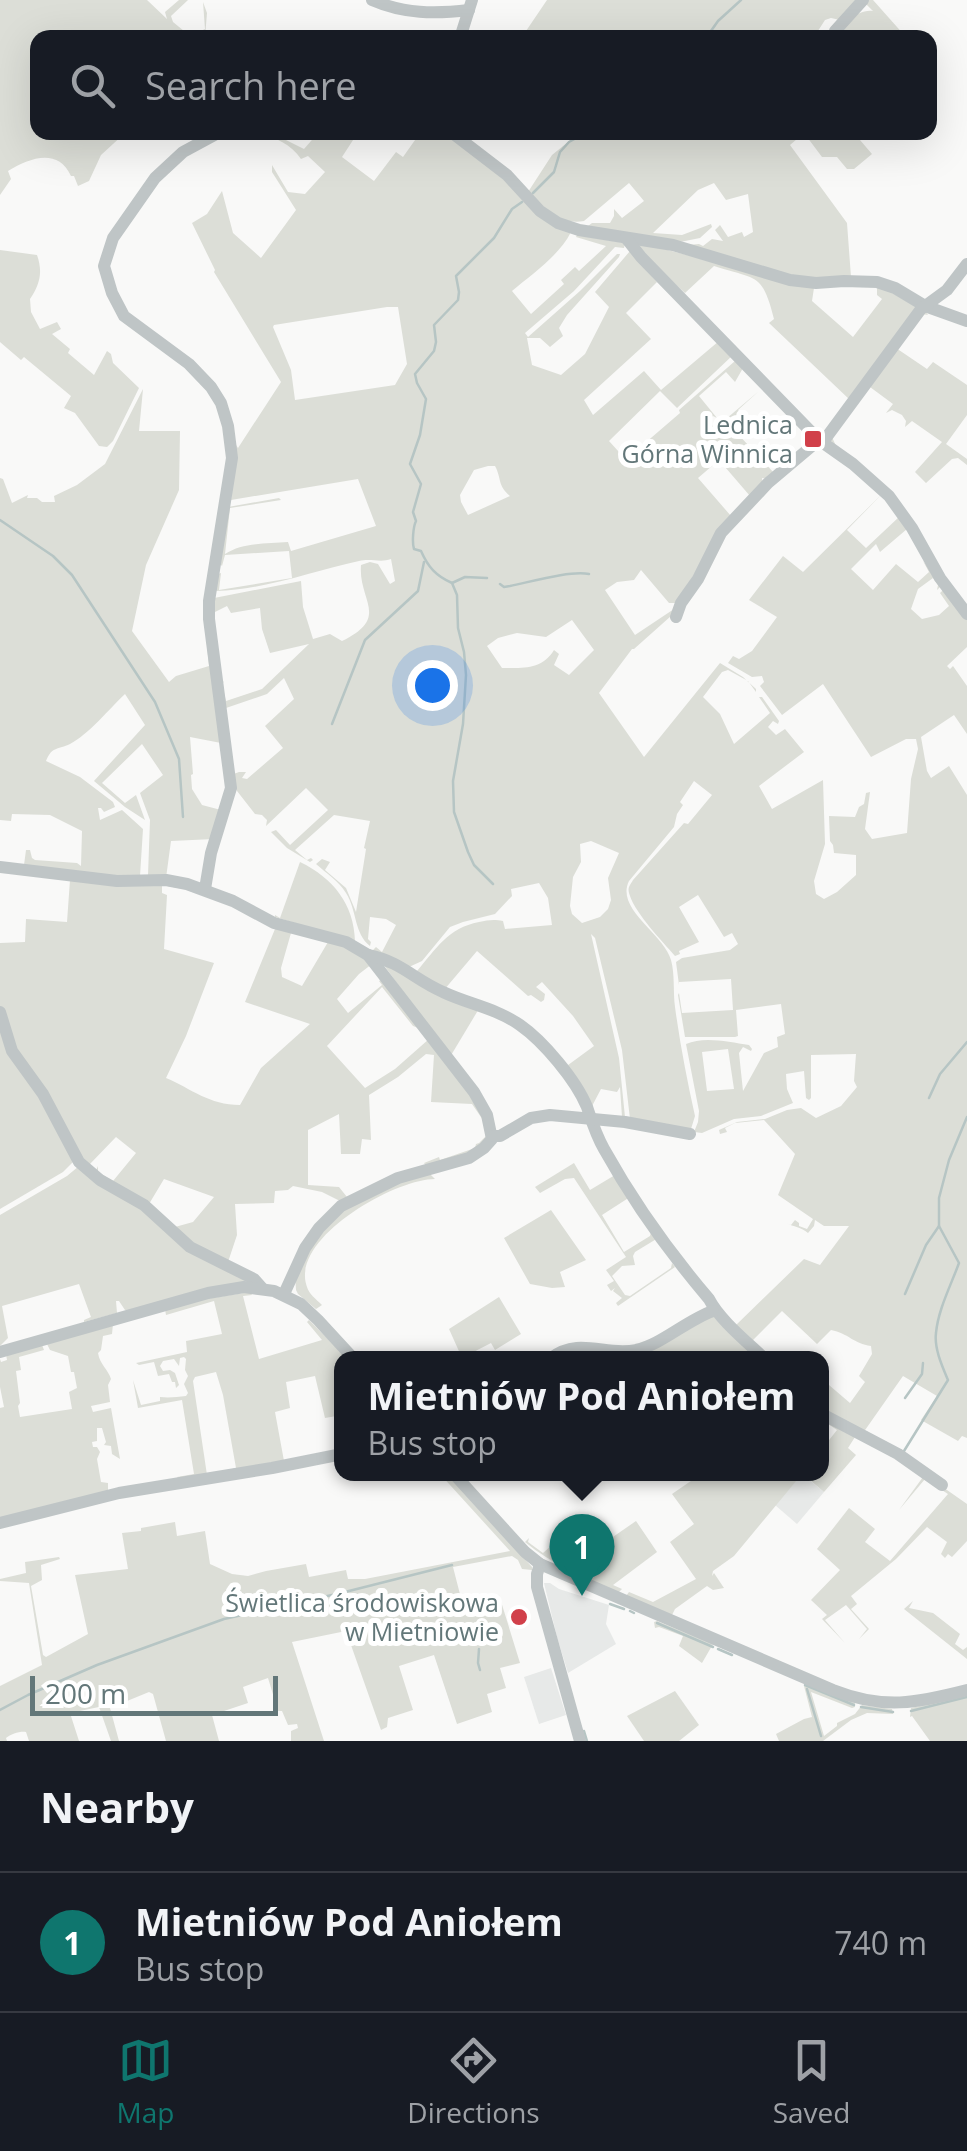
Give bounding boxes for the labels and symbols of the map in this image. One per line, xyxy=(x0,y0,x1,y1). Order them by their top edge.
place label: Lednica Górna Winnica xyxy=(622,407,793,470)
marker: Lednica Górna Winnica xyxy=(802,428,824,450)
your location xyxy=(407,660,458,711)
pin: 1 xyxy=(550,1514,614,1596)
place label: Świetlica środowiskowa w Mietniowie xyxy=(225,1585,499,1648)
marker: Świetlica środowiskowa w Mietniowie xyxy=(508,1606,530,1628)
scale bar xyxy=(30,1671,278,1716)

